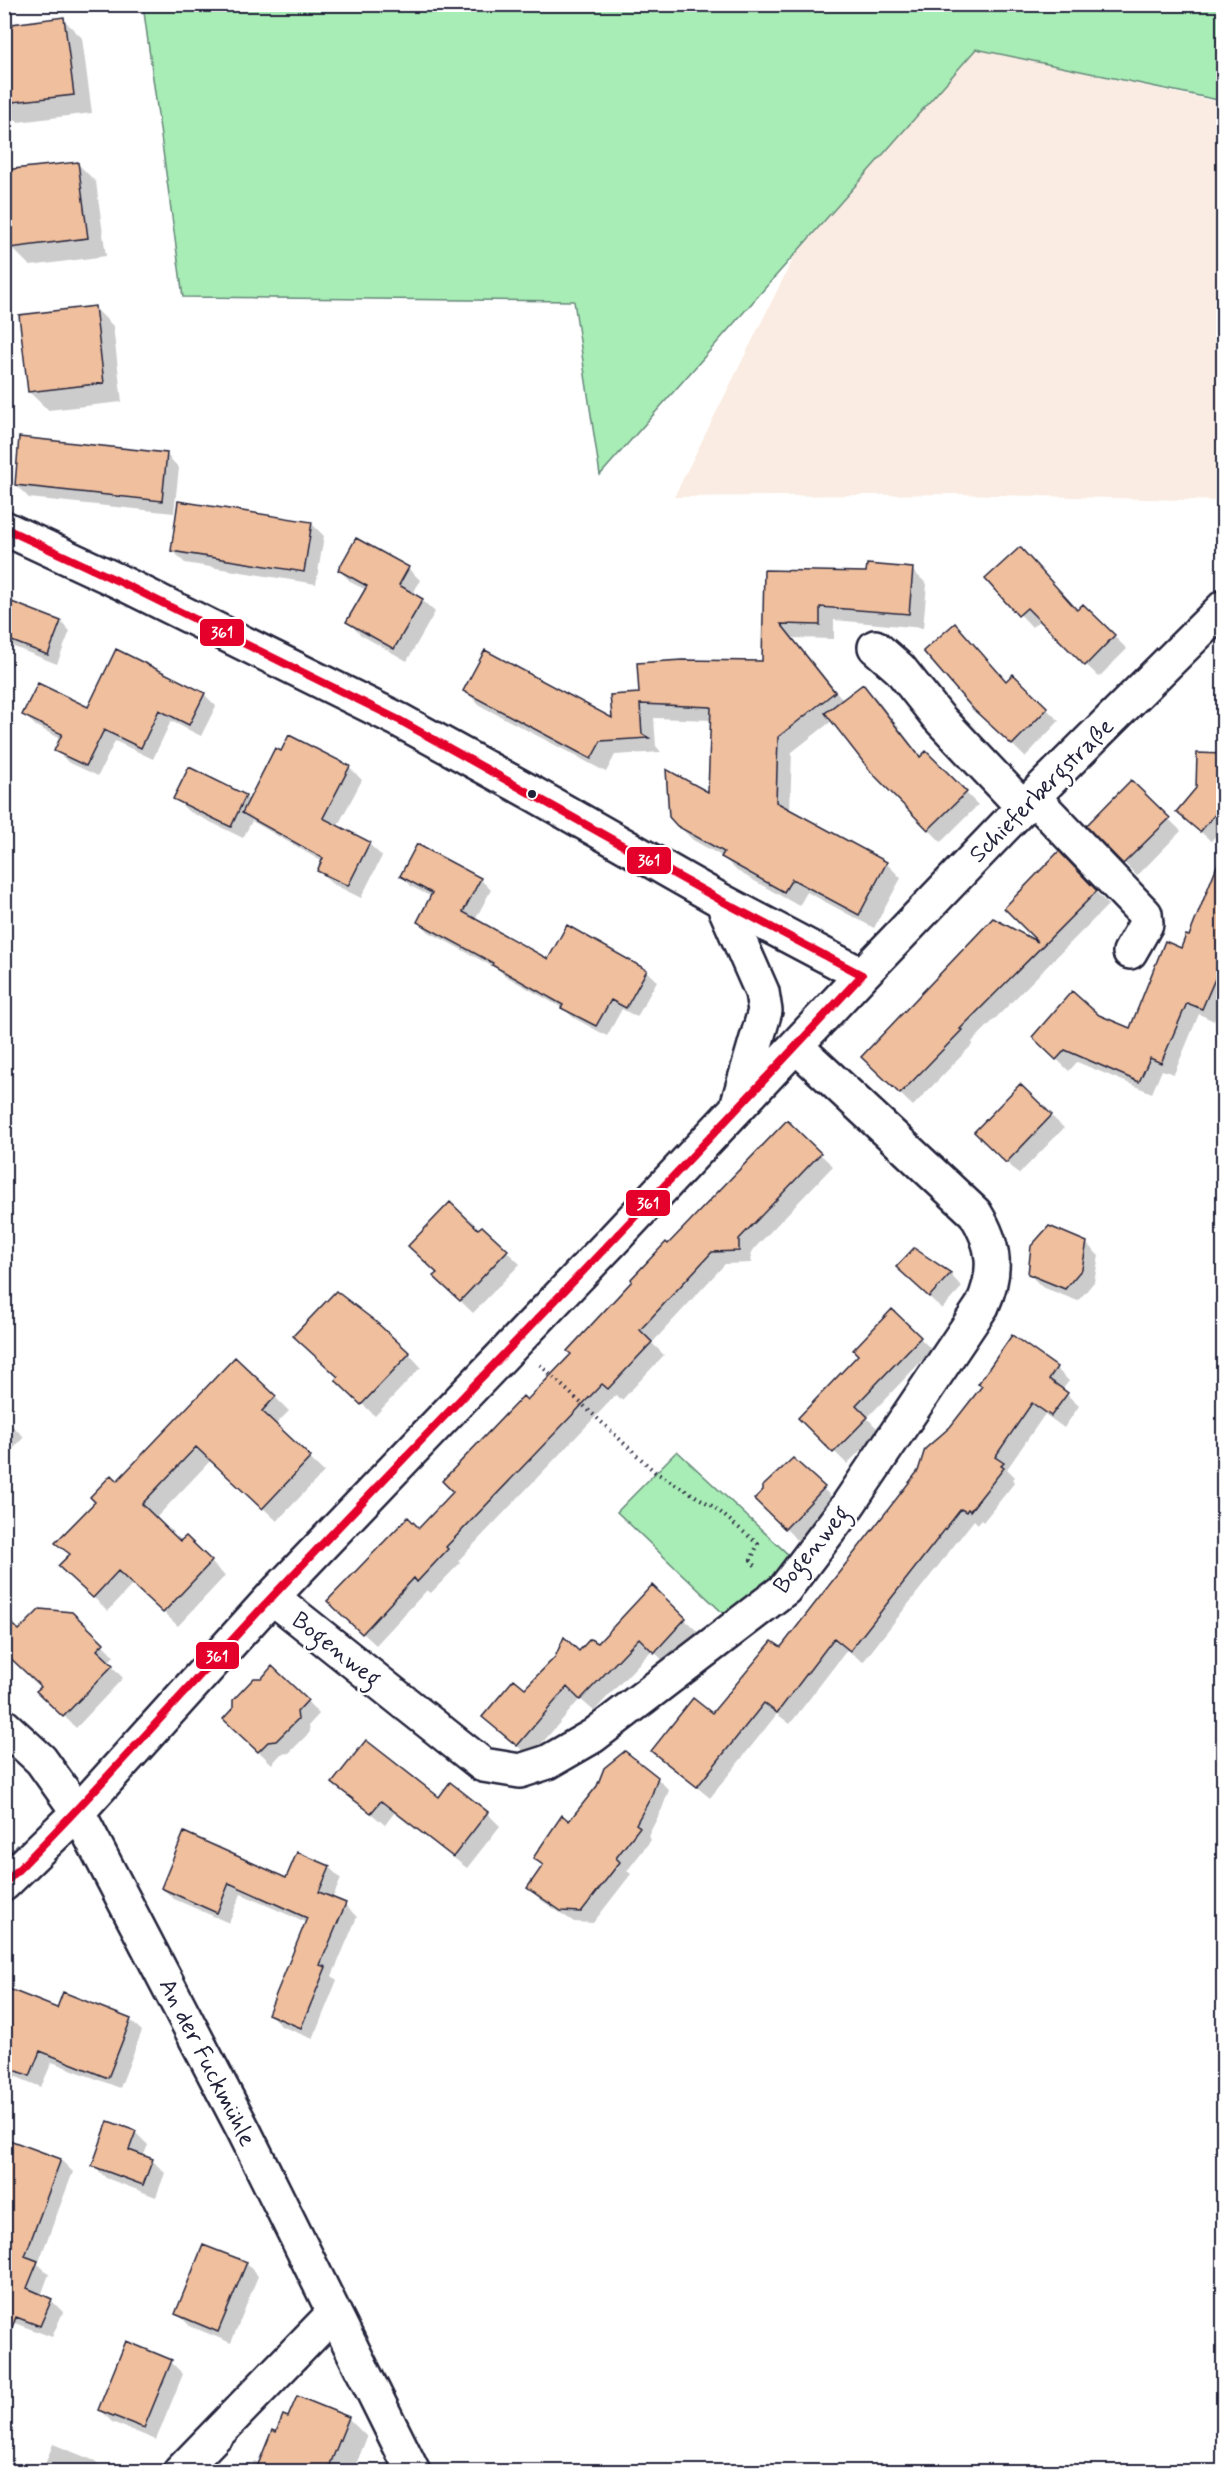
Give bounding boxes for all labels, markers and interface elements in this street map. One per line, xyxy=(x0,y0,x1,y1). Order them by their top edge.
line badge: 361 xyxy=(199,618,245,647)
text: 361 xyxy=(211,623,233,644)
street label: Schieferbergstraße xyxy=(963,712,1123,872)
unlabelled marker xyxy=(526,788,538,800)
line badge: 361 xyxy=(626,846,672,875)
text: 361 xyxy=(638,851,660,872)
line badge: 361 xyxy=(625,1189,671,1217)
text: 361 xyxy=(637,1194,659,1215)
street label: Bogenweg xyxy=(767,1499,860,1603)
street label: Bogenweg xyxy=(283,1606,387,1697)
line badge: 361 xyxy=(195,1641,240,1670)
text: 361 xyxy=(206,1647,228,1668)
street label: An der Fuckmühle xyxy=(151,1974,262,2152)

